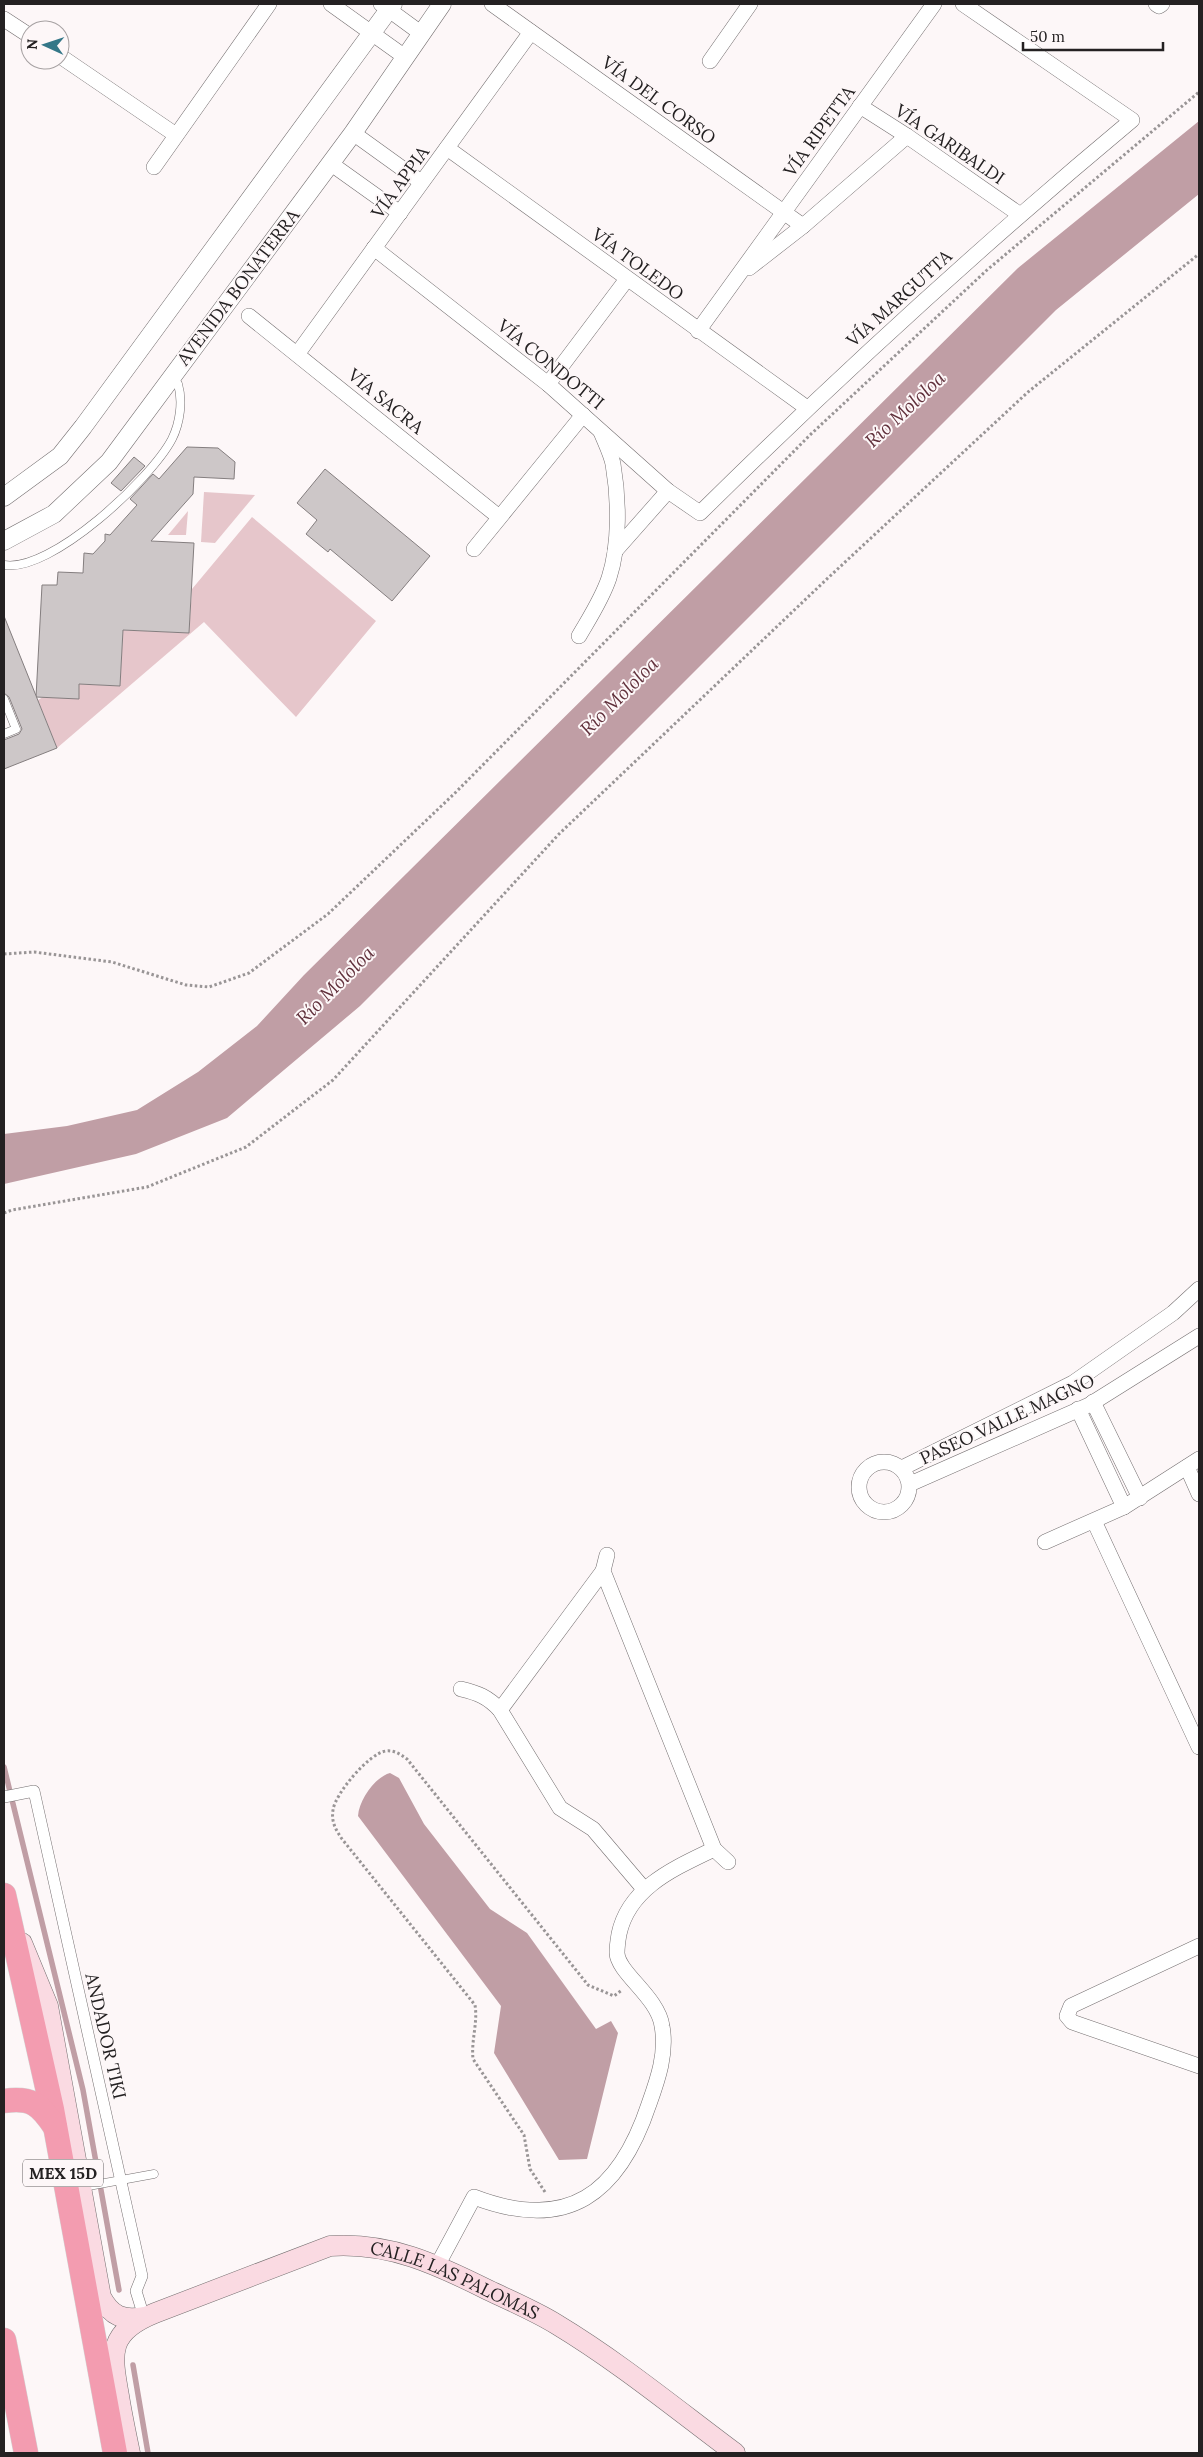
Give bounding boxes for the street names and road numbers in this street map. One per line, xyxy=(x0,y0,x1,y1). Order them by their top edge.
street label: VÍA DEL CORSO xyxy=(596,50,721,149)
street label: VÍA RIPETTA xyxy=(778,80,860,182)
street label: VÍA GARIBALDI xyxy=(890,98,1009,189)
street label: VÍA APPIA xyxy=(365,141,434,224)
street label: AVENIDA BONATERRA xyxy=(171,204,305,370)
street label: VÍA TOLEDO xyxy=(586,222,689,305)
street label: VÍA MARGUTTA xyxy=(841,244,957,352)
street label: VÍA CONDOTTI xyxy=(492,313,609,414)
street label: VÍA SACRA xyxy=(343,363,429,439)
street label: PASEO VALLE MAGNO xyxy=(916,1368,1098,1470)
street label: ANDADOR TIKI xyxy=(80,1970,132,2101)
road number: MEX 15D xyxy=(23,2160,103,2186)
street label: CALLE LAS PALOMAS xyxy=(369,2236,544,2324)

